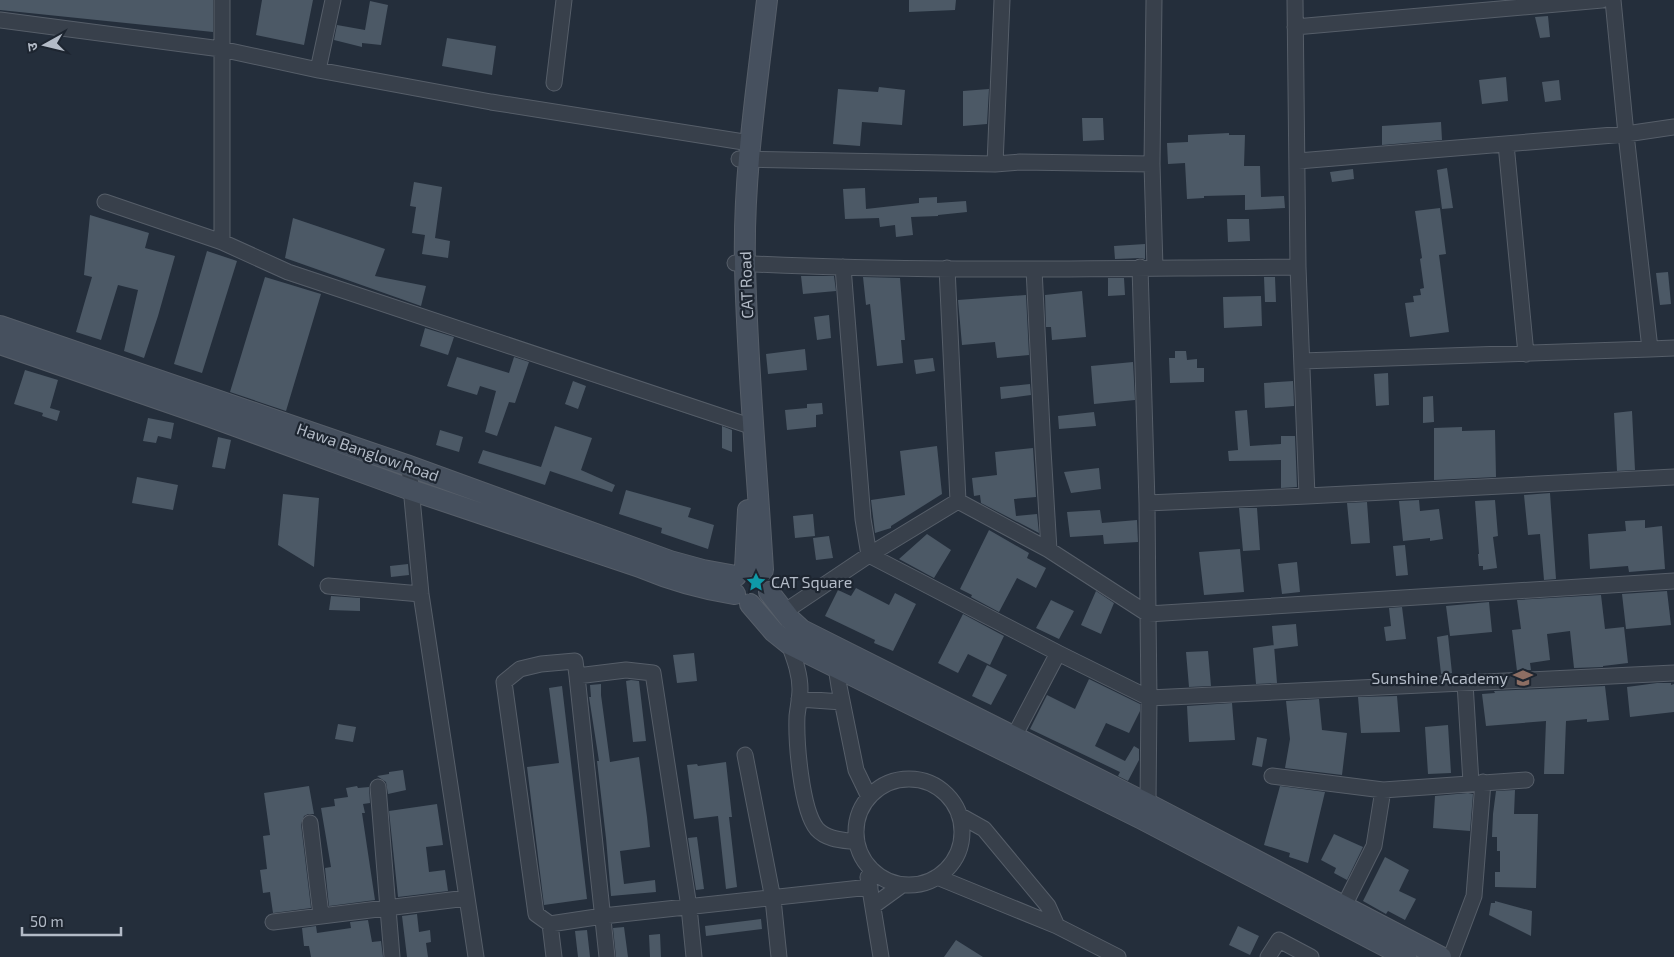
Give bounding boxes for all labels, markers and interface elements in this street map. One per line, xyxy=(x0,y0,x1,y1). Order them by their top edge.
north arrow xyxy=(20,20,70,70)
text: उ xyxy=(23,41,41,52)
street label: CAT Road xyxy=(735,251,756,319)
street label: Hawa Banglow Road xyxy=(295,418,442,485)
place icon: CAT Square xyxy=(745,571,767,593)
place label: CAT Square xyxy=(771,572,852,591)
school or university icon: Sunshine Academy xyxy=(1512,667,1534,689)
place label: Sunshine Academy xyxy=(1371,668,1509,687)
scale bar xyxy=(22,904,121,936)
text: 50 m xyxy=(30,912,64,930)

